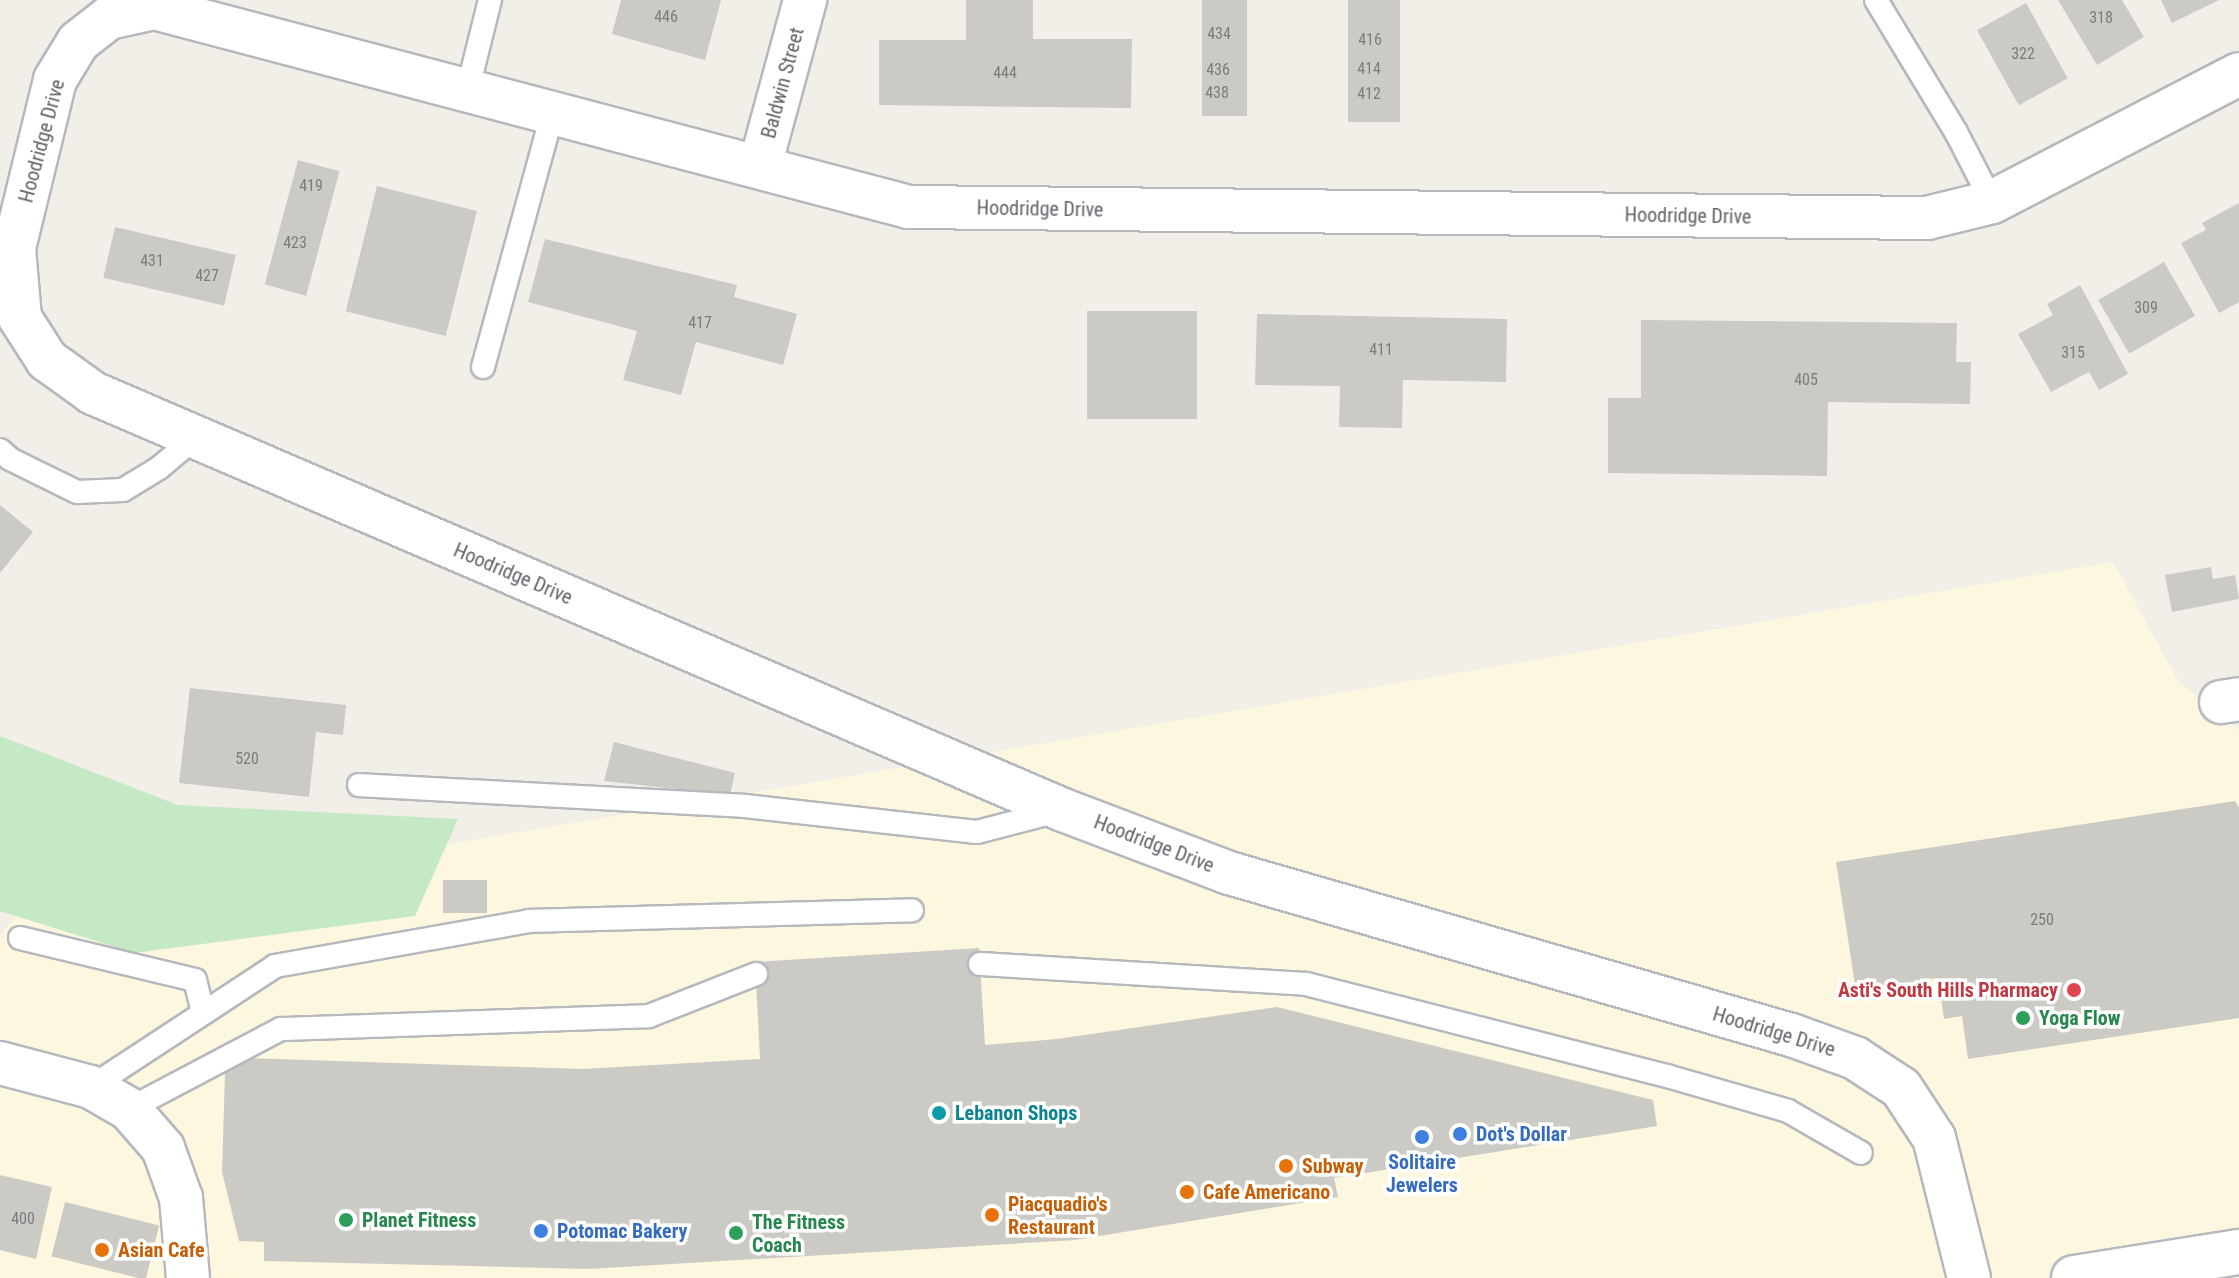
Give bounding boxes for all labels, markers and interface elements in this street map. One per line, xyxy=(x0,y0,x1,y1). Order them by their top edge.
house number: 446 xyxy=(654,7,678,27)
house number: 318 xyxy=(2089,8,2113,28)
house number: 434 xyxy=(1207,24,1231,44)
street label: Baldwin Street xyxy=(757,25,809,141)
house number: 416 xyxy=(1358,30,1382,50)
house number: 322 xyxy=(2011,44,2035,64)
house number: 414 xyxy=(1357,59,1381,79)
house number: 436 xyxy=(1206,60,1230,80)
house number: 444 xyxy=(993,63,1017,83)
street label: Hoodridge Drive xyxy=(14,77,70,205)
house number: 438 xyxy=(1205,83,1229,103)
house number: 412 xyxy=(1357,84,1381,104)
house number: 419 xyxy=(299,176,323,196)
street label: Hoodridge Drive xyxy=(976,196,1104,222)
street label: Hoodridge Drive xyxy=(1624,203,1752,229)
house number: 423 xyxy=(283,233,307,253)
house number: 431 xyxy=(140,251,164,271)
house number: 427 xyxy=(195,266,219,286)
house number: 309 xyxy=(2134,298,2158,318)
house number: 417 xyxy=(688,313,712,333)
house number: 411 xyxy=(1369,340,1393,360)
house number: 315 xyxy=(2061,343,2085,363)
house number: 405 xyxy=(1794,370,1818,390)
street label: Hoodridge Drive xyxy=(450,538,576,610)
house number: 520 xyxy=(235,749,259,769)
street label: Hoodridge Drive xyxy=(1091,810,1217,878)
house number: 250 xyxy=(2030,910,2054,930)
place label: Asti's South Hills Pharmacy xyxy=(1838,978,2058,1002)
marker: Asti's South Hills Pharmacy xyxy=(2065,981,2083,999)
street label: Hoodridge Drive xyxy=(1710,1002,1838,1062)
place label: Yoga Flow xyxy=(2039,1006,2120,1030)
marker: Yoga Flow xyxy=(2014,1009,2032,1027)
place label: Lebanon Shops xyxy=(955,1101,1077,1125)
marker: Lebanon Shops xyxy=(930,1104,948,1122)
place label: Dot's Dollar xyxy=(1476,1122,1567,1146)
marker: Dot's Dollar xyxy=(1451,1125,1469,1143)
marker: Solitaire Jewelers xyxy=(1413,1128,1431,1146)
place label: Solitaire Jewelers xyxy=(1386,1150,1458,1197)
place label: Subway xyxy=(1302,1154,1363,1178)
marker: Subway xyxy=(1277,1157,1295,1175)
place label: Cafe Americano xyxy=(1203,1180,1330,1204)
marker: Cafe Americano xyxy=(1178,1183,1196,1201)
place label: Piacquadio's Restaurant xyxy=(1008,1192,1108,1239)
marker: Piacquadio's Restaurant xyxy=(983,1206,1001,1224)
place label: Planet Fitness xyxy=(362,1208,476,1232)
house number: 400 xyxy=(11,1209,35,1229)
place label: The Fitness Coach xyxy=(752,1210,845,1257)
marker: Planet Fitness xyxy=(337,1211,355,1229)
place label: Potomac Bakery xyxy=(557,1219,687,1243)
marker: Potomac Bakery xyxy=(532,1222,550,1240)
marker: The Fitness Coach xyxy=(727,1224,745,1242)
place label: Asian Cafe xyxy=(118,1238,205,1262)
marker: Asian Cafe xyxy=(93,1241,111,1259)

